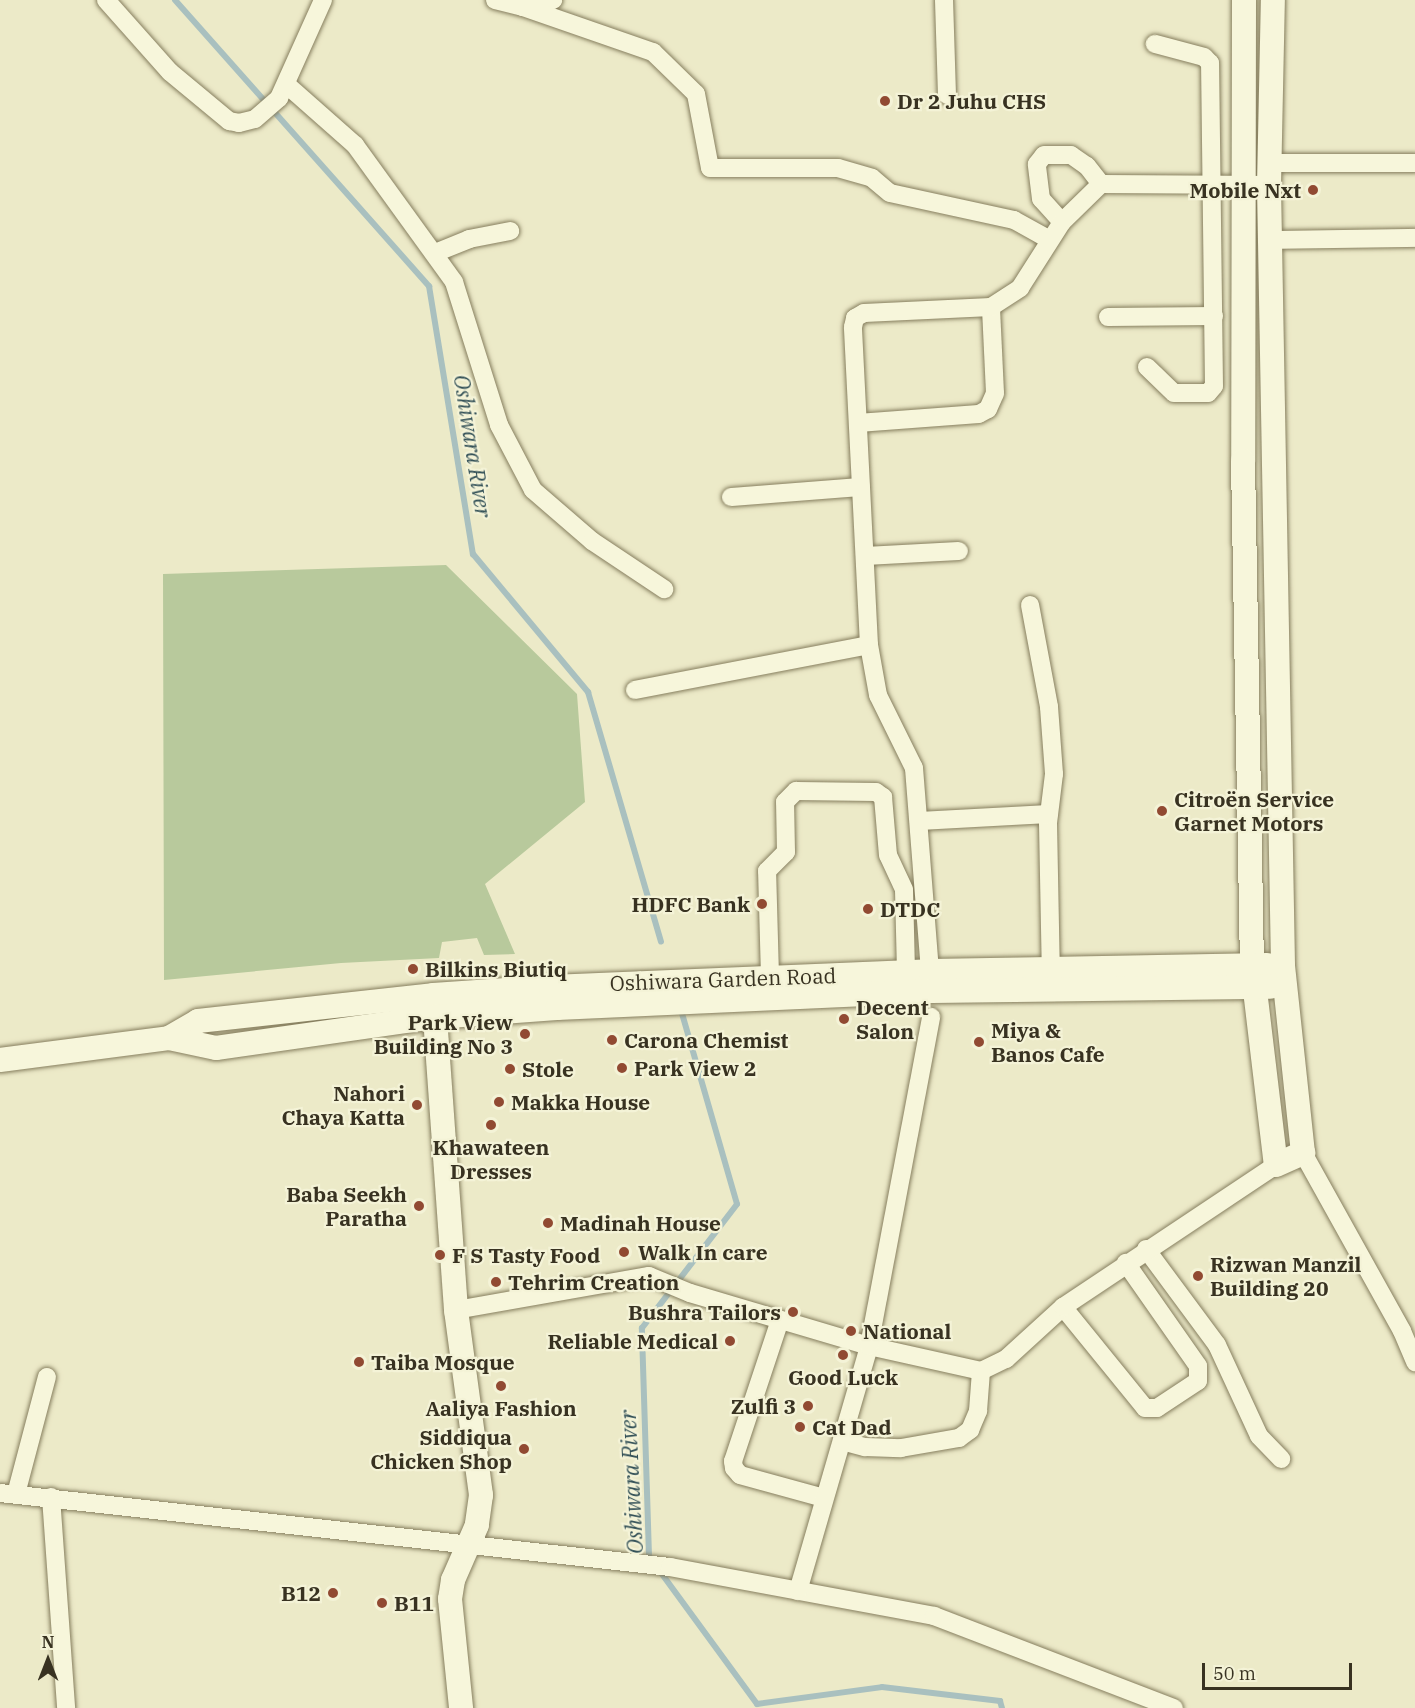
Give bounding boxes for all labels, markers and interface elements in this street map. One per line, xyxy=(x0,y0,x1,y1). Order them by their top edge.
place label: Dr 2 Juhu CHS xyxy=(897,88,1046,114)
marker: Dr 2 Juhu CHS xyxy=(878,94,892,108)
place label: Mobile Nxt xyxy=(1189,177,1301,203)
marker: Mobile Nxt xyxy=(1306,183,1320,197)
water label: Oshiwara River xyxy=(449,373,497,519)
place label: Citroën Service Garnet Motors xyxy=(1174,786,1334,836)
marker: Citroën Service Garnet Motors xyxy=(1155,804,1169,818)
place label: HDFC Bank xyxy=(631,891,750,917)
place label: DTDC xyxy=(880,896,940,922)
marker: HDFC Bank xyxy=(755,897,769,911)
marker: DTDC xyxy=(861,902,875,916)
place label: Bilkins Biutiq xyxy=(425,956,567,982)
marker: Bilkins Biutiq xyxy=(406,962,420,976)
street label: Oshiwara Garden Road xyxy=(609,962,837,996)
place label: Decent Salon xyxy=(856,994,928,1044)
place label: Park View Building No 3 xyxy=(374,1009,513,1059)
marker: Decent Salon xyxy=(837,1012,851,1026)
place label: Miya & Banos Cafe xyxy=(991,1017,1105,1067)
marker: Park View Building No 3 xyxy=(518,1027,532,1041)
place label: Carona Chemist xyxy=(624,1027,788,1053)
marker: Carona Chemist xyxy=(605,1033,619,1047)
marker: Miya & Banos Cafe xyxy=(972,1035,986,1049)
place label: Park View 2 xyxy=(634,1055,757,1081)
place label: Stole xyxy=(522,1056,574,1082)
marker: Park View 2 xyxy=(615,1061,629,1075)
marker: Stole xyxy=(503,1062,517,1076)
place label: Nahori Chaya Katta xyxy=(281,1080,405,1130)
place label: Makka House xyxy=(511,1089,650,1115)
marker: Makka House xyxy=(492,1095,506,1109)
marker: Nahori Chaya Katta xyxy=(410,1098,424,1112)
marker: Khawateen Dresses xyxy=(484,1118,498,1132)
place label: Khawateen Dresses xyxy=(433,1134,549,1184)
place label: Baba Seekh Paratha xyxy=(286,1181,407,1231)
marker: Baba Seekh Paratha xyxy=(412,1199,426,1213)
place label: Madinah House xyxy=(560,1210,721,1236)
marker: Madinah House xyxy=(541,1216,555,1230)
place label: Walk In care xyxy=(638,1239,768,1265)
place label: F S Tasty Food xyxy=(452,1242,600,1268)
marker: Walk In care xyxy=(615,1243,633,1261)
marker: F S Tasty Food xyxy=(433,1248,447,1262)
place label: Rizwan Manzil Building 20 xyxy=(1210,1251,1361,1301)
place label: Tehrim Creation xyxy=(508,1269,679,1295)
marker: Rizwan Manzil Building 20 xyxy=(1191,1269,1205,1283)
marker: Tehrim Creation xyxy=(489,1275,503,1289)
place label: Bushra Tailors xyxy=(628,1299,781,1325)
marker: Bushra Tailors xyxy=(786,1305,800,1319)
place label: National xyxy=(863,1318,951,1344)
marker: National xyxy=(844,1324,858,1338)
place label: Reliable Medical xyxy=(547,1328,718,1354)
marker: Reliable Medical xyxy=(723,1334,737,1348)
marker: Good Luck xyxy=(836,1348,850,1362)
place label: Taiba Mosque xyxy=(371,1349,515,1375)
marker: Taiba Mosque xyxy=(352,1355,366,1369)
place label: Good Luck xyxy=(788,1364,898,1390)
marker: Aaliya Fashion xyxy=(494,1379,508,1393)
place label: Zulfi 3 xyxy=(731,1393,796,1419)
place label: Aaliya Fashion xyxy=(425,1395,577,1421)
marker: Zulfi 3 xyxy=(801,1399,815,1413)
water label: Oshiwara River xyxy=(614,1409,648,1555)
place label: Cat Dad xyxy=(812,1414,892,1440)
marker: Cat Dad xyxy=(793,1420,807,1434)
place label: Siddiqua Chicken Shop xyxy=(370,1424,512,1474)
marker: Siddiqua Chicken Shop xyxy=(517,1442,531,1456)
place label: B12 xyxy=(281,1580,321,1606)
marker: B12 xyxy=(326,1586,340,1600)
place label: B11 xyxy=(394,1590,434,1616)
marker: B11 xyxy=(375,1596,389,1610)
north arrow xyxy=(18,1630,78,1690)
text: N xyxy=(42,1632,54,1652)
scale bar xyxy=(1205,1651,1355,1689)
text: 50 m xyxy=(1213,1662,1256,1685)

